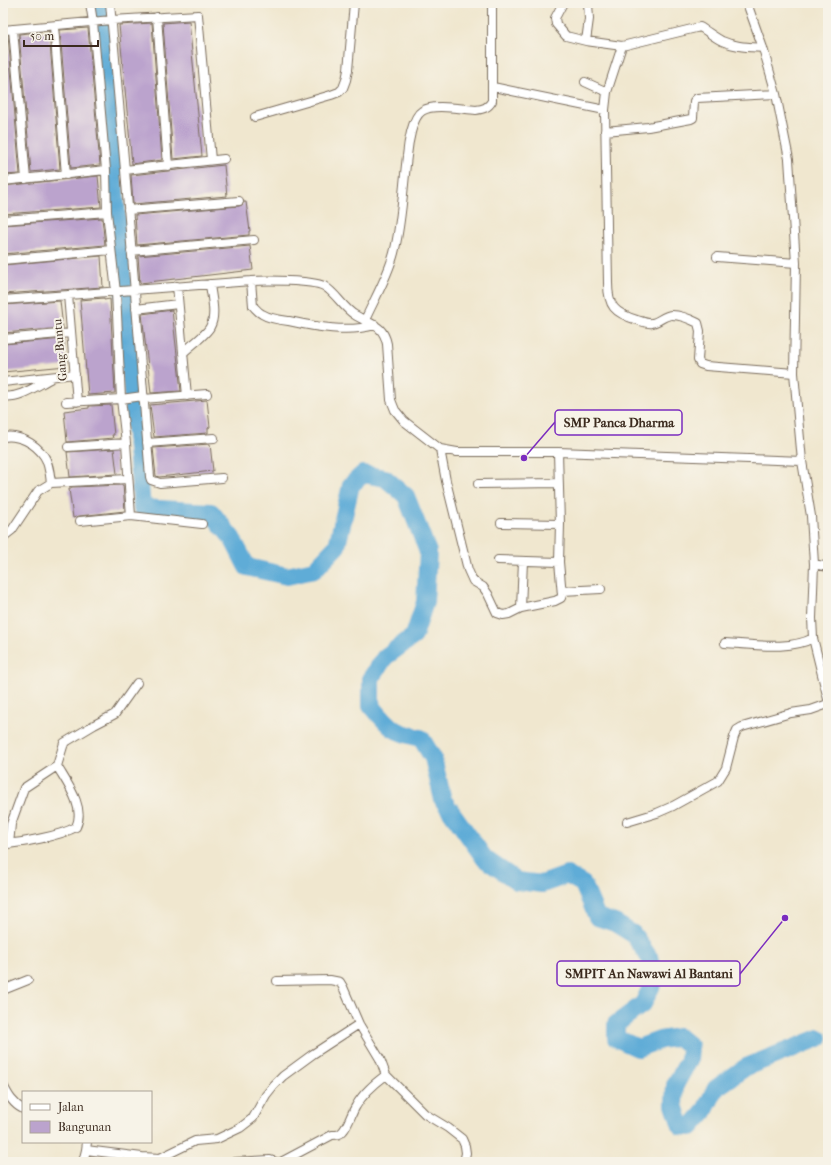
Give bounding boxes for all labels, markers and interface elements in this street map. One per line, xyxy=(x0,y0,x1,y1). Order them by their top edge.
scale bar xyxy=(24,22,98,48)
text: 50 m xyxy=(30,29,54,43)
street label: Gang Buntu xyxy=(50,318,70,382)
callout: SMP Panca Dharma xyxy=(555,410,682,435)
text: SMP Panca Dharma xyxy=(564,415,675,430)
callout: SMPIT An Nawawi Al Bantani xyxy=(557,961,740,986)
text: SMPIT An Nawawi Al Bantani xyxy=(565,966,733,981)
legend xyxy=(22,1091,152,1143)
text: Jalan xyxy=(57,1100,84,1114)
text: Bangunan xyxy=(58,1120,111,1134)

